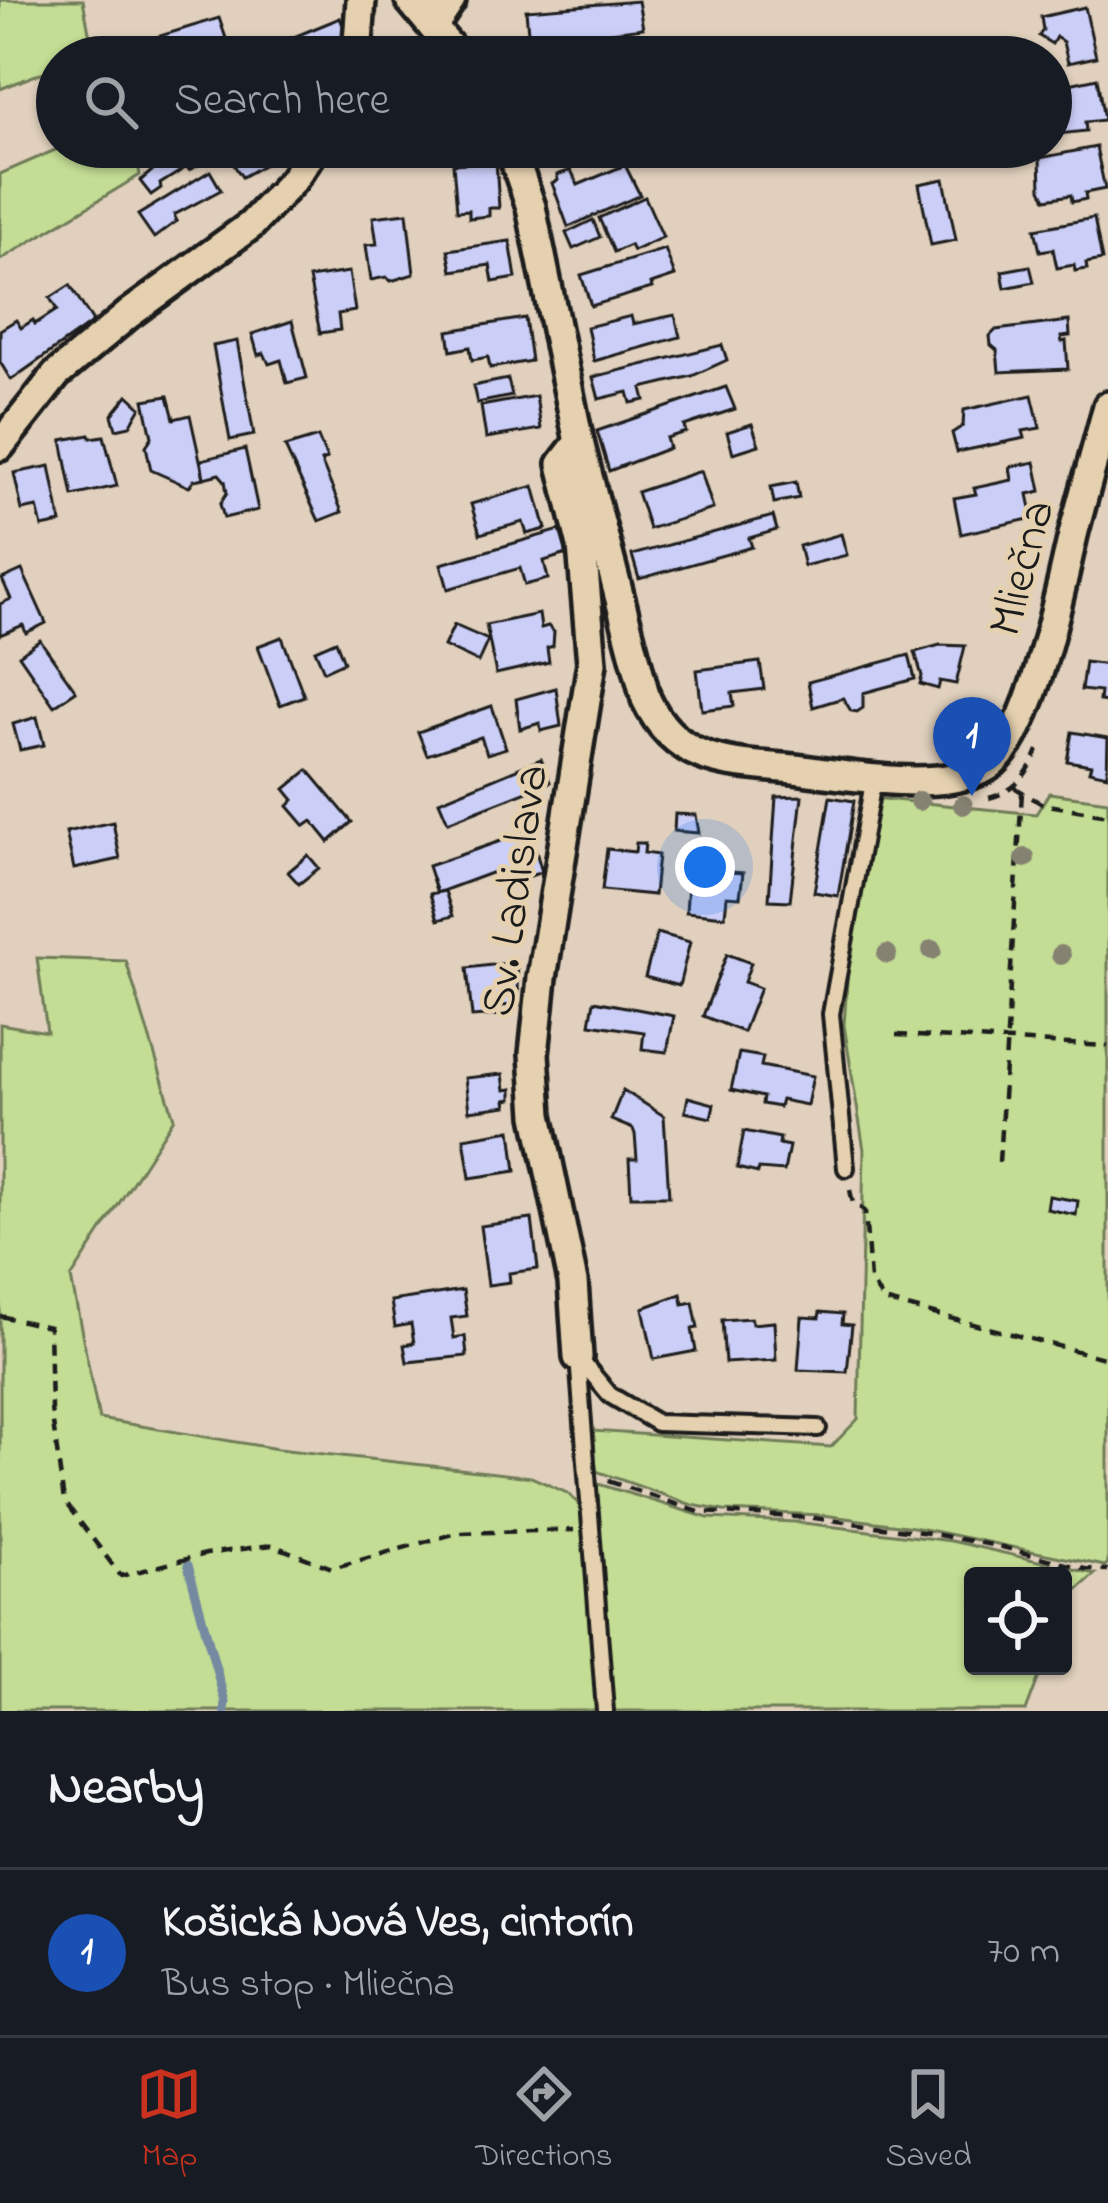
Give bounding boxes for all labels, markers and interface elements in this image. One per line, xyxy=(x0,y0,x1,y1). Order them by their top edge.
search box xyxy=(36,36,1072,168)
icon: search xyxy=(78,69,144,135)
text: Search here xyxy=(174,69,390,135)
street label: Mliečna xyxy=(972,492,1076,644)
pin: 1 xyxy=(933,697,1011,796)
street label: Sv. Ladislava xyxy=(465,760,569,1021)
your location xyxy=(675,837,735,897)
map controls xyxy=(964,1567,1072,1675)
button: locate xyxy=(964,1567,1072,1675)
text: Nearby xyxy=(48,1752,204,1827)
text: Košická Nová Ves, cintorín xyxy=(162,1891,633,1957)
text: 1 xyxy=(81,1924,93,1981)
text: 70 m xyxy=(987,1924,1060,1981)
text: Bus stop · Mliečna xyxy=(162,1957,455,2014)
tab: Map xyxy=(136,2061,202,2181)
tab: Directions xyxy=(475,2061,613,2181)
tab: Saved xyxy=(885,2061,972,2181)

